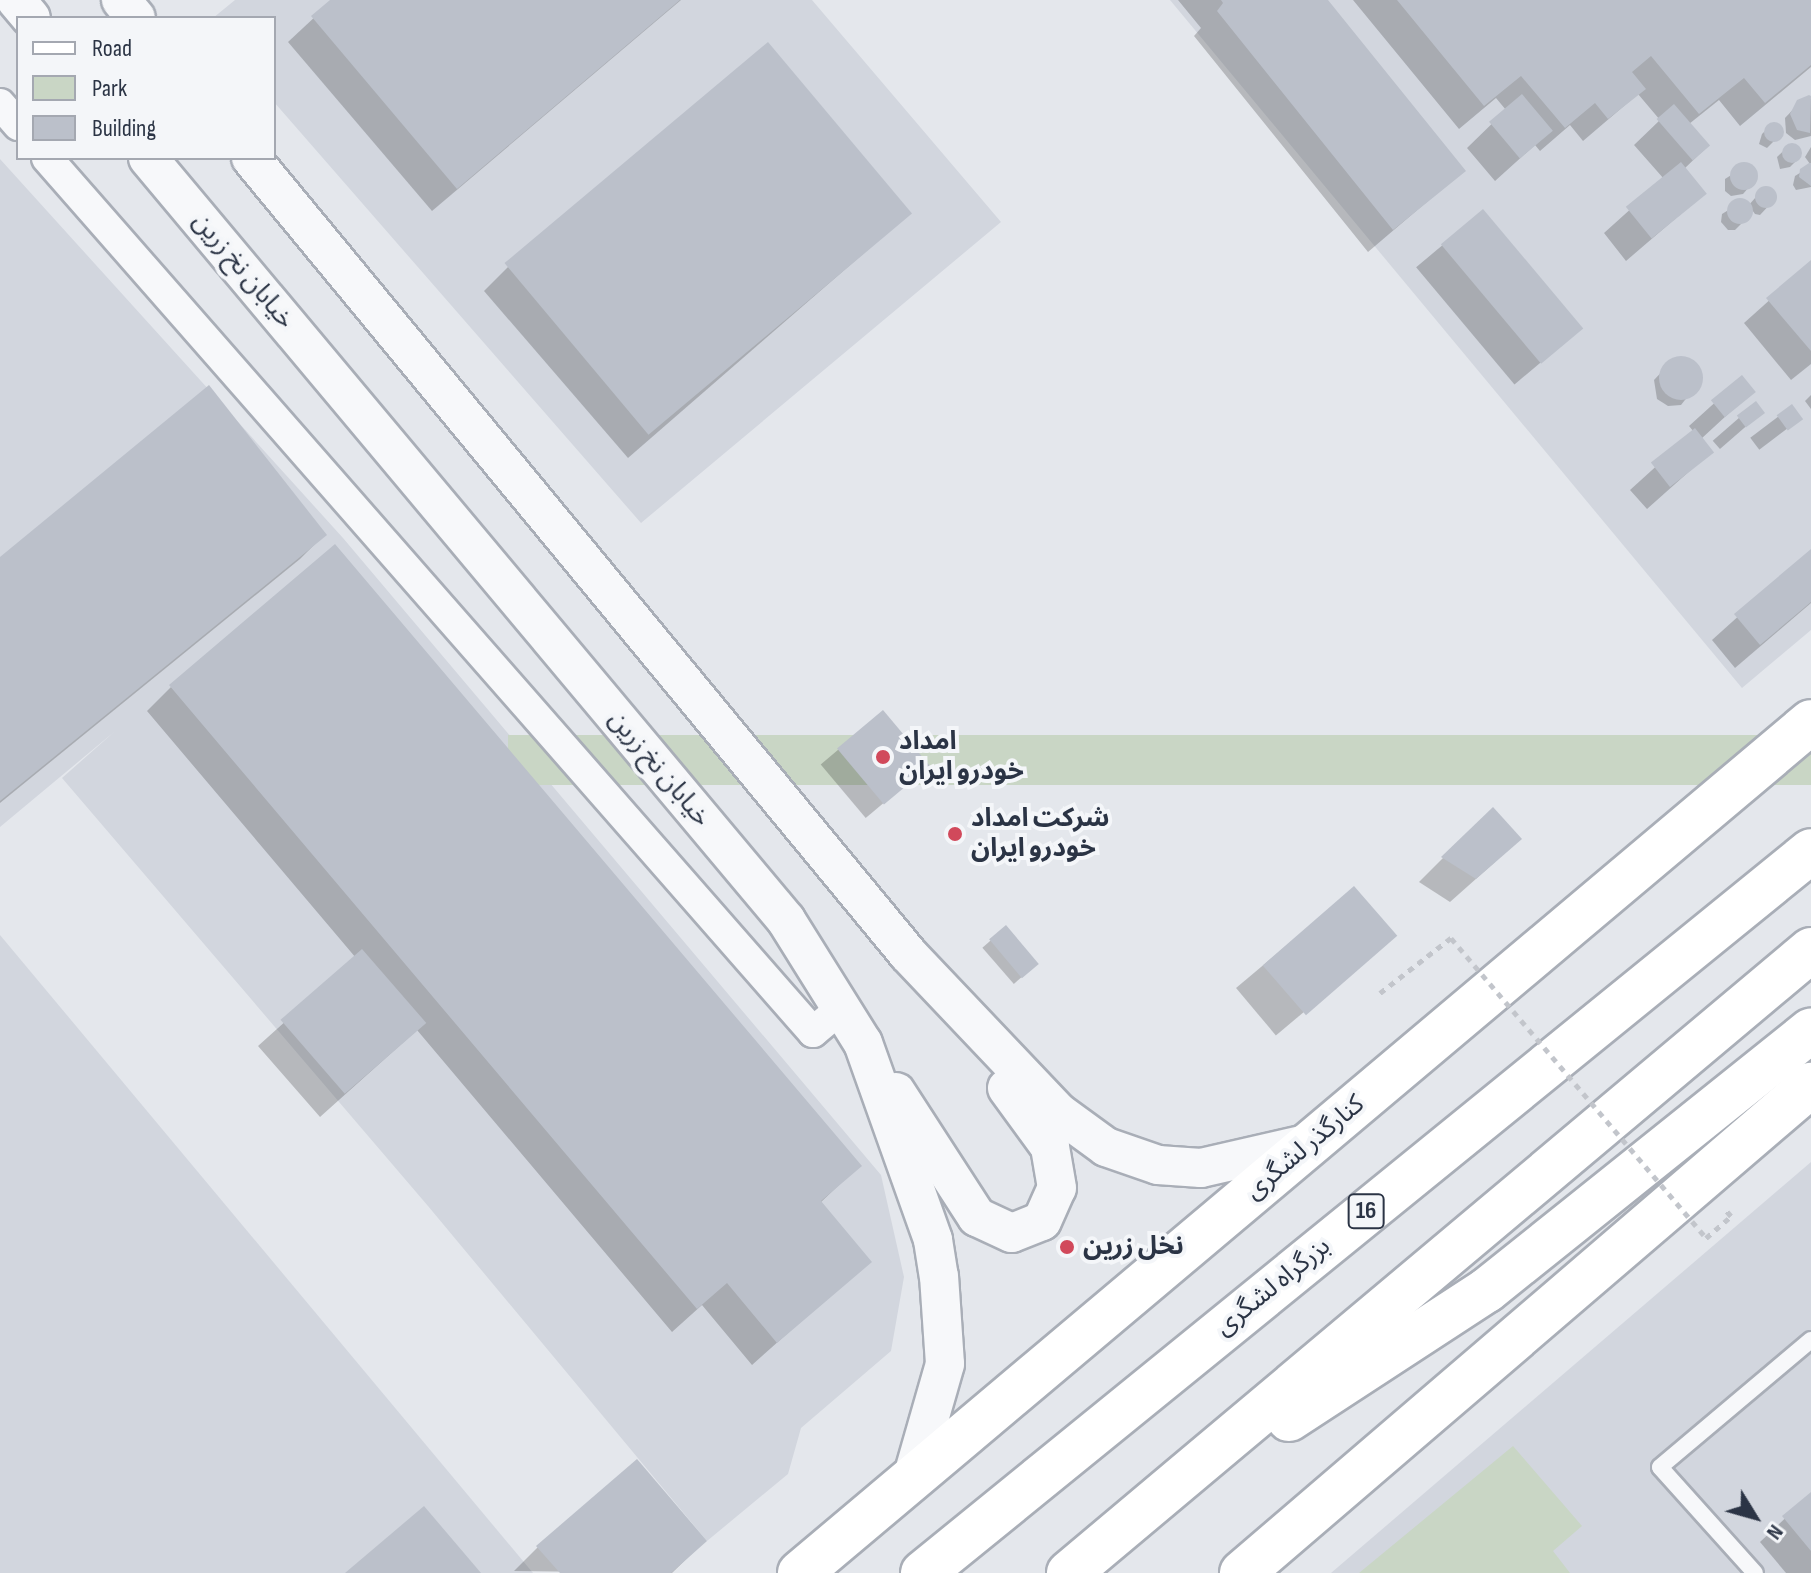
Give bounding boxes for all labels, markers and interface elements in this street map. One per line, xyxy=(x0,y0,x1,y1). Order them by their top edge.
legend xyxy=(16,16,276,160)
text: Road xyxy=(92,34,132,63)
text: Park xyxy=(92,74,127,103)
text: Building xyxy=(92,114,156,143)
street label: خیابان نخ زرین xyxy=(185,207,301,335)
street label: خیابان نخ زرین xyxy=(601,705,717,833)
place label: امداد خودرو ایران xyxy=(899,726,1024,788)
marker: امداد خودرو ایران xyxy=(874,748,892,766)
place label: شرکت امداد خودرو ایران xyxy=(971,803,1110,864)
marker: شرکت امداد خودرو ایران xyxy=(946,825,964,843)
street label: کنارگذر لشگری xyxy=(1239,1089,1371,1207)
road number: 16 xyxy=(1346,1191,1386,1231)
place label: نخل زرین xyxy=(1083,1231,1184,1263)
street label: بزرگراه لشگری xyxy=(1209,1231,1337,1343)
marker: نخل زرین xyxy=(1058,1238,1076,1256)
north arrow xyxy=(1715,1477,1795,1557)
text: N xyxy=(1760,1519,1789,1545)

